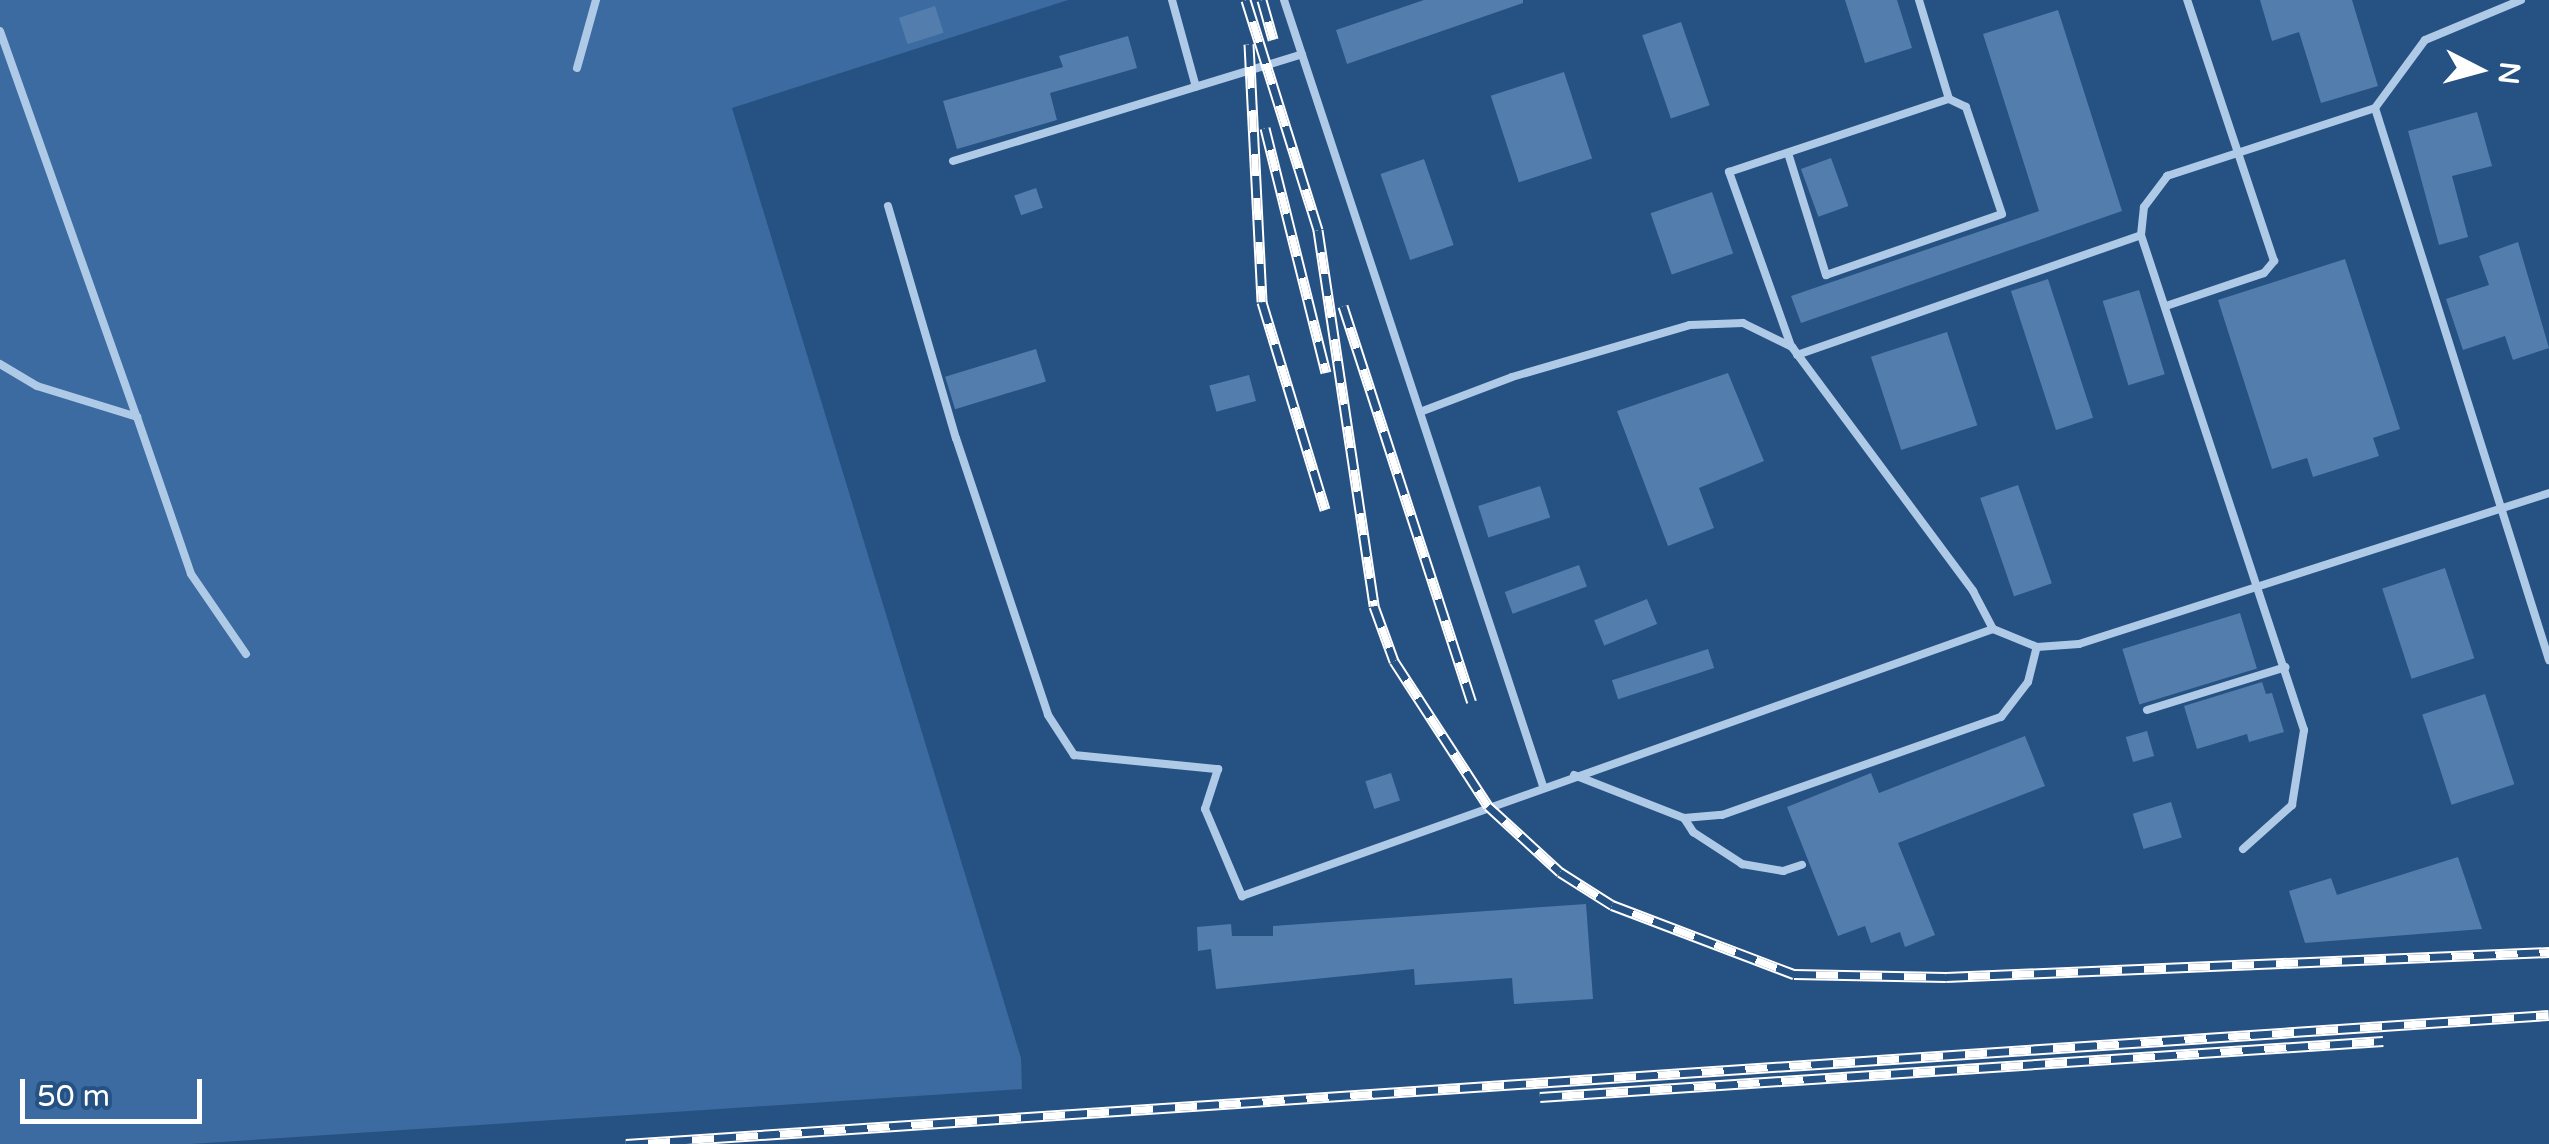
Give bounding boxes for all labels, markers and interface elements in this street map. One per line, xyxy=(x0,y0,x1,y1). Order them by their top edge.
north arrow xyxy=(2429,20,2529,120)
text: N xyxy=(2491,60,2527,86)
scale bar xyxy=(25,1059,208,1121)
text: 50 m xyxy=(37,1078,110,1115)

